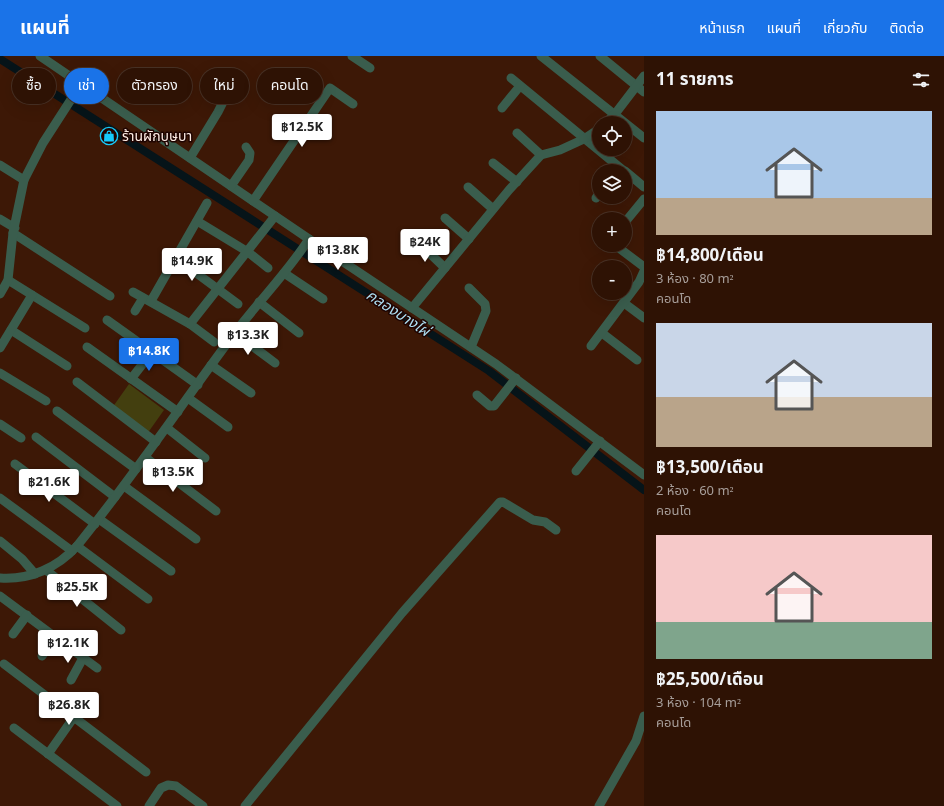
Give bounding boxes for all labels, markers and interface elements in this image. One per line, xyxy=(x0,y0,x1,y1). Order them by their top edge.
text: แผนที่ xyxy=(20,14,70,43)
text: หน้าแรก xyxy=(699,18,745,39)
text: แผนที่ xyxy=(767,18,801,39)
text: เกี่ยวกับ xyxy=(823,18,868,39)
text: ติดต่อ xyxy=(890,18,924,39)
text: 11 รายการ xyxy=(656,67,733,93)
chip: ซื้อ xyxy=(12,68,56,104)
chip: เช่า xyxy=(64,68,109,104)
chip: ตัวกรอง xyxy=(117,68,192,104)
chip: ใหม่ xyxy=(200,68,249,104)
chip: คอนโด xyxy=(257,68,323,104)
icon: filters xyxy=(910,69,932,91)
pin: ฿12.5K xyxy=(269,114,335,148)
map controls xyxy=(592,116,632,300)
button: locate xyxy=(592,116,632,156)
text: ฿12.5K xyxy=(281,117,323,137)
shop icon: ร้านผักบุษบา xyxy=(99,126,119,146)
place label: ร้านผักบุษบา xyxy=(122,126,192,147)
icon: home xyxy=(758,137,830,209)
button: layers xyxy=(592,164,632,204)
button: + xyxy=(592,212,632,252)
pin: ฿24K xyxy=(401,229,449,263)
text: ฿24K xyxy=(409,232,441,252)
pin: ฿13.8K xyxy=(305,237,371,271)
text: ฿13.8K xyxy=(317,240,359,260)
text: ฿14,800/เดือน xyxy=(656,243,764,269)
pin: ฿14.9K xyxy=(159,248,225,282)
text: ฿14.9K xyxy=(171,251,213,271)
button: − xyxy=(592,260,632,300)
text: 3 ห้อง · 80 m² xyxy=(656,269,733,289)
water label: คลองบางไผ่ xyxy=(361,284,436,344)
text: คอนโด xyxy=(656,289,691,309)
pin: ฿13.3K xyxy=(215,322,281,356)
text: ฿13.3K xyxy=(227,325,269,345)
pin: ฿14.8K xyxy=(116,338,182,372)
text: ฿14.8K xyxy=(128,341,170,361)
icon: home xyxy=(758,349,830,421)
text: ฿13,500/เดือน xyxy=(656,455,764,481)
pin: ฿13.5K xyxy=(140,459,206,493)
text: ฿13.5K xyxy=(152,462,194,482)
pin: ฿21.6K xyxy=(16,469,82,503)
text: ฿21.6K xyxy=(28,472,70,492)
text: 2 ห้อง · 60 m² xyxy=(656,481,733,501)
text: คอนโด xyxy=(656,501,691,521)
icon: home xyxy=(758,561,830,633)
pin: ฿25.5K xyxy=(44,574,110,608)
text: ฿25.5K xyxy=(56,577,98,597)
pin: ฿12.1K xyxy=(35,630,101,664)
text: ฿12.1K xyxy=(47,633,89,653)
text: ฿25,500/เดือน xyxy=(656,667,764,693)
pin: ฿26.8K xyxy=(36,692,102,726)
text: 3 ห้อง · 104 m² xyxy=(656,693,741,713)
text: ฿26.8K xyxy=(48,695,90,715)
text: คอนโด xyxy=(656,713,691,733)

